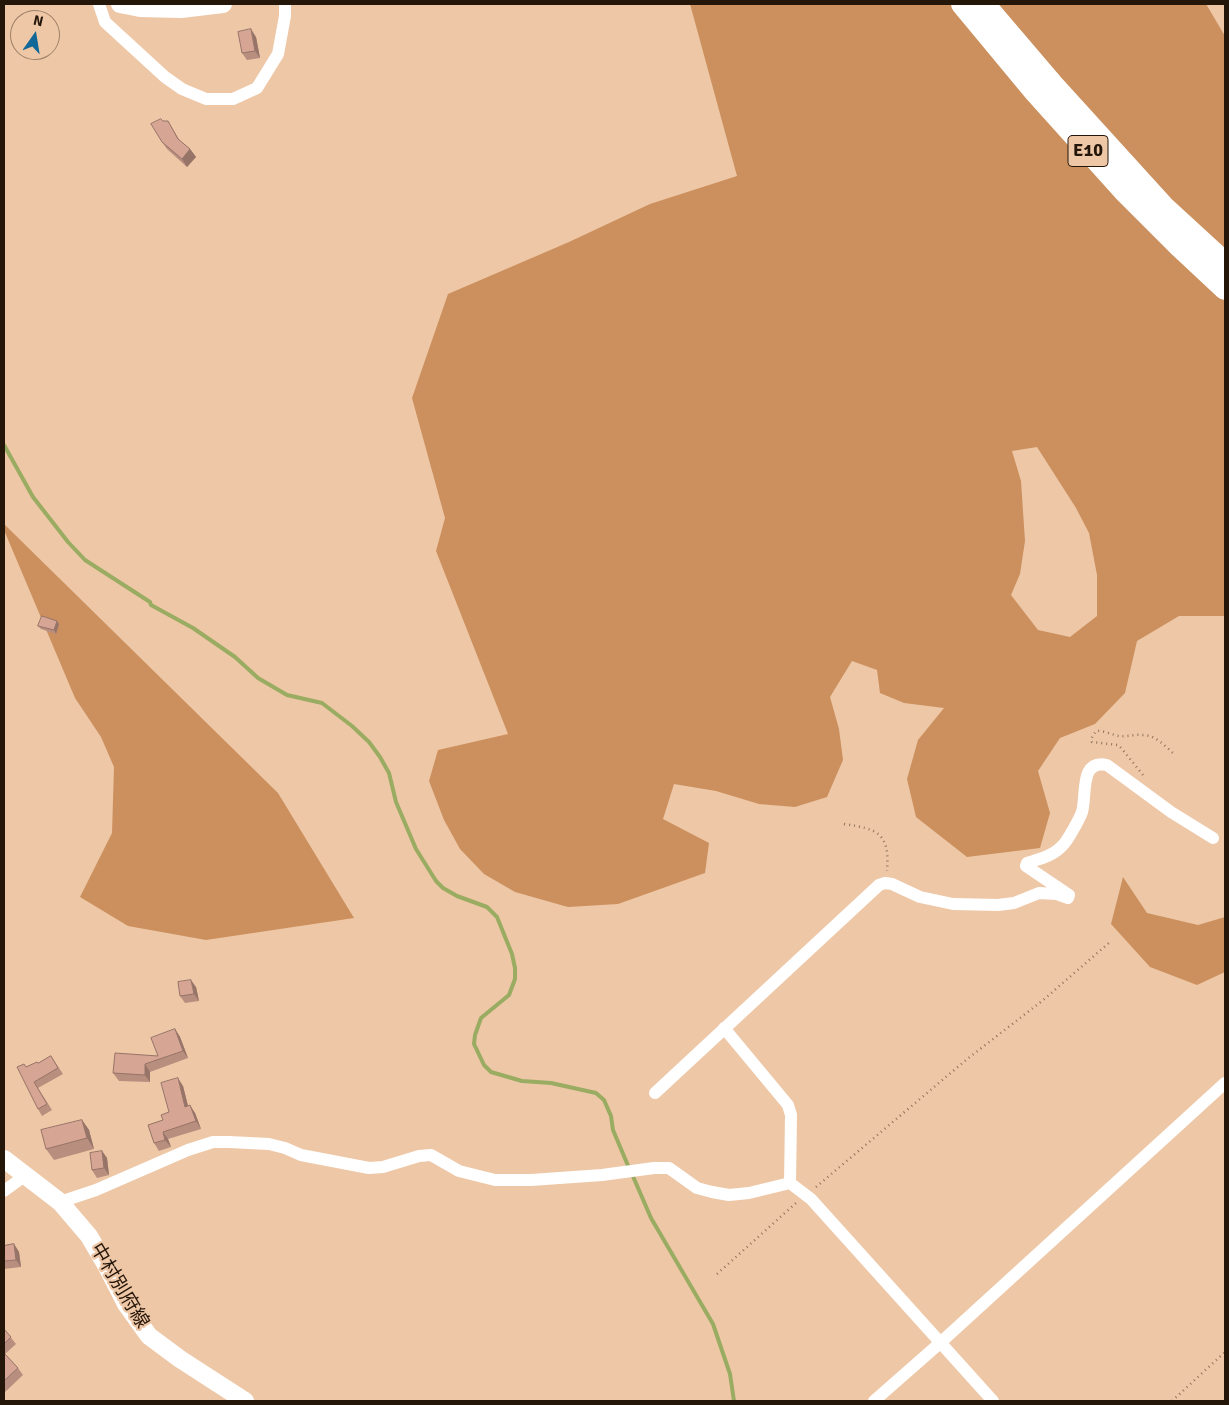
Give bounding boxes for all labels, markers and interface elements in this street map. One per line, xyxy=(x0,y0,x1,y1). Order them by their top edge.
north arrow xyxy=(10,10,60,60)
text: N xyxy=(32,11,45,30)
road number: E10 xyxy=(1068,136,1108,166)
street label: 中村別府線 xyxy=(85,1239,153,1333)

